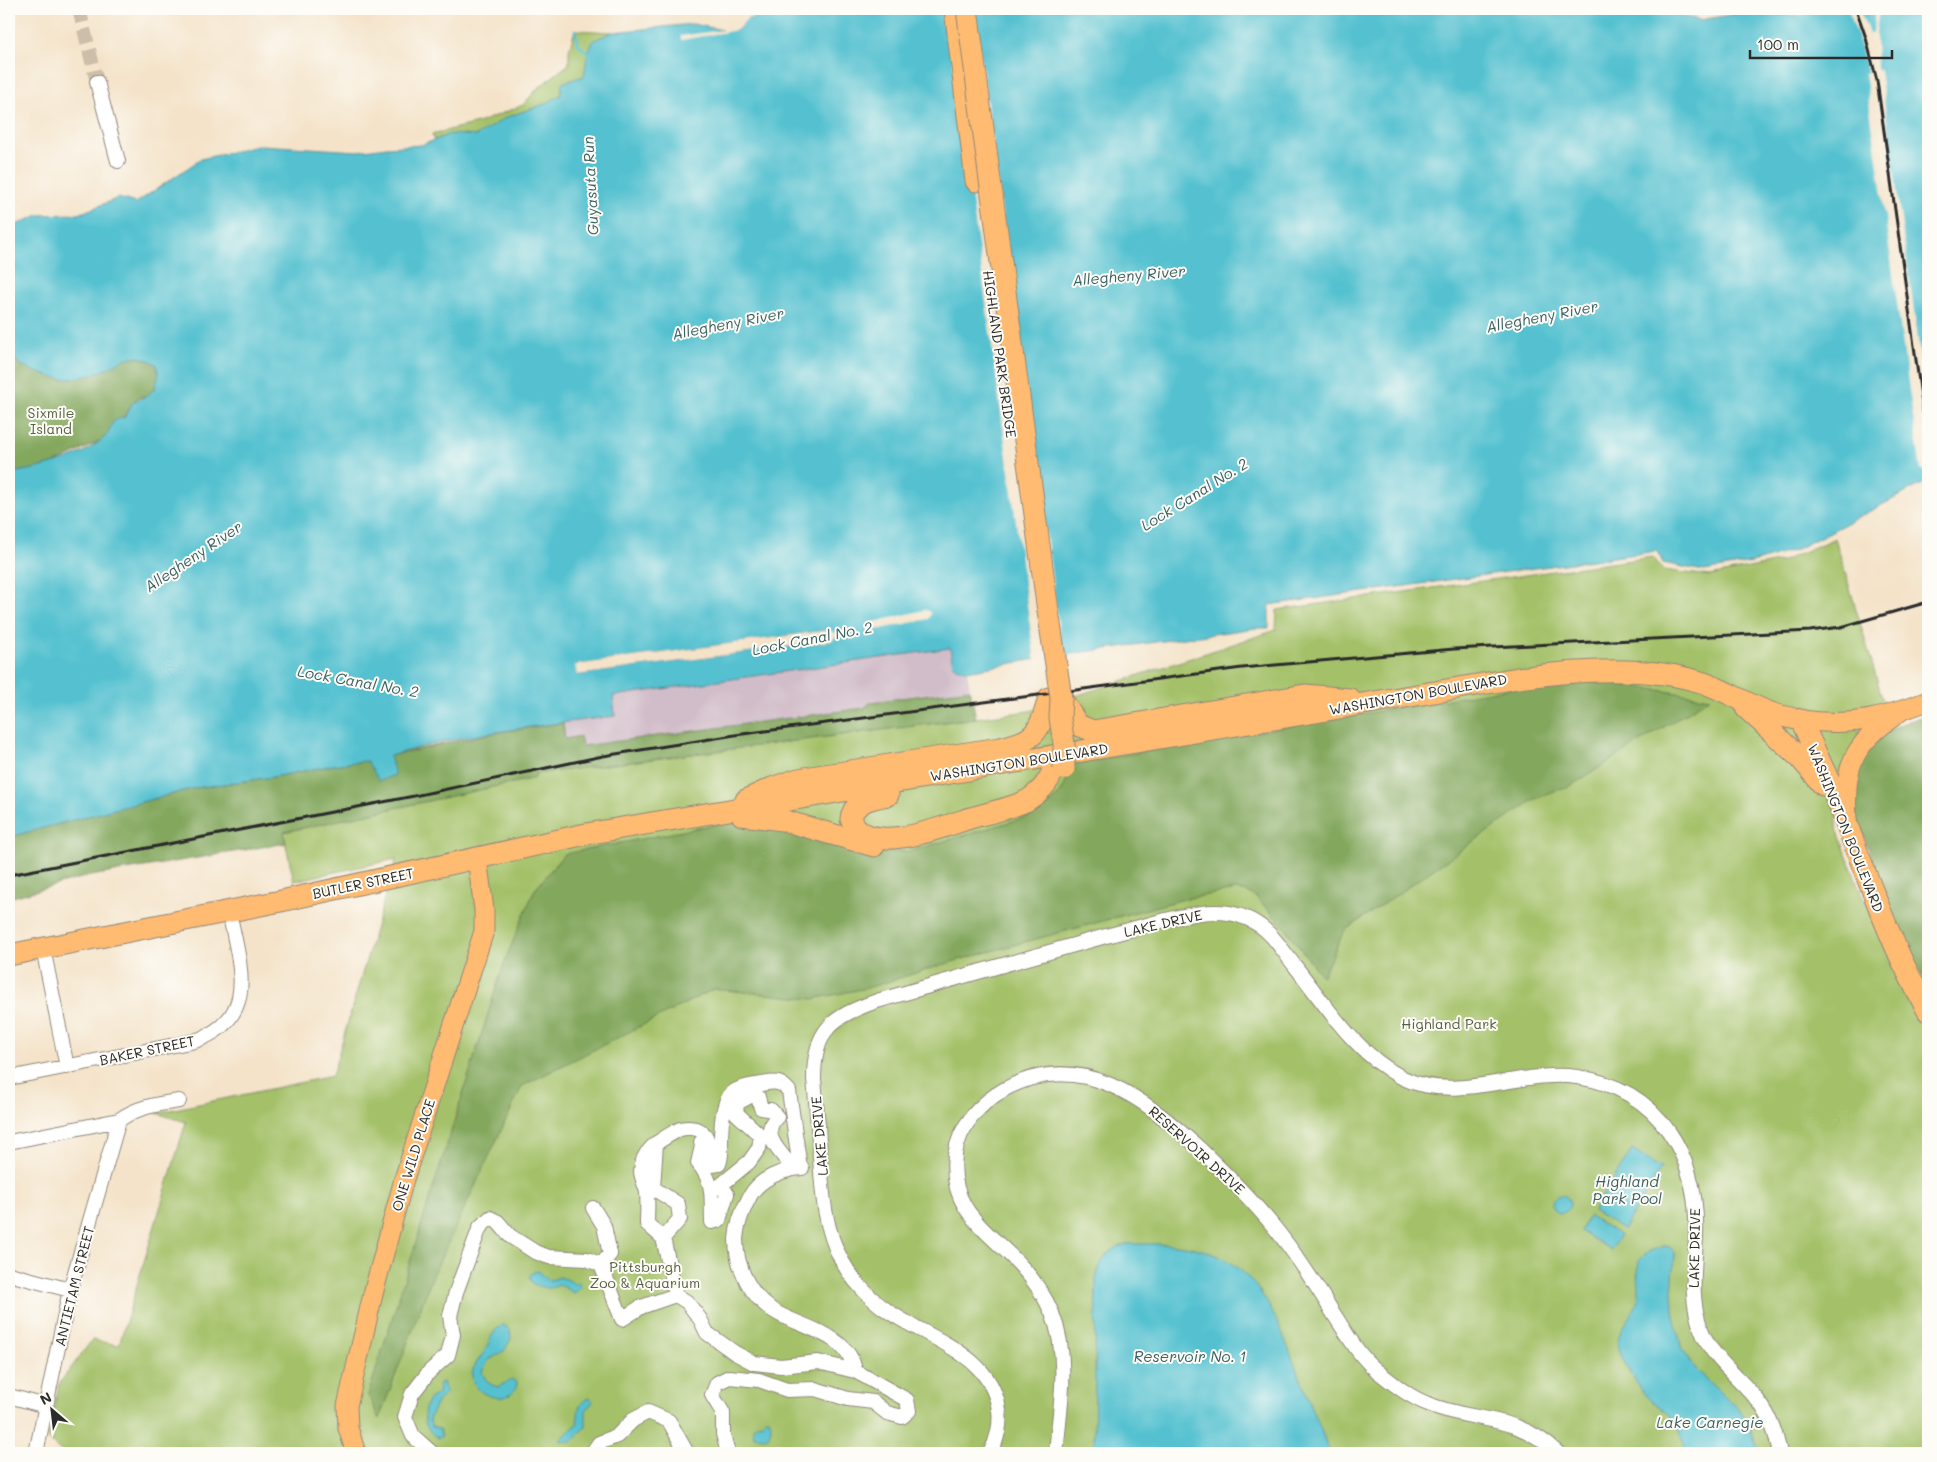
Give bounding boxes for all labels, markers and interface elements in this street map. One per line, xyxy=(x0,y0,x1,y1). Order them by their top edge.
scale bar xyxy=(1750,28,1892,60)
text: 100 m xyxy=(1757,34,1799,54)
water label: Guyasuta Run xyxy=(577,136,603,236)
water label: Allegheny River xyxy=(1072,260,1187,290)
street label: HIGHLAND PARK BRIDGE xyxy=(979,269,1021,439)
water label: Allegheny River xyxy=(1484,295,1600,337)
water label: Allegheny River xyxy=(670,302,786,344)
park label: Sixmile Island xyxy=(28,403,74,438)
water label: Lock Canal No. 2 xyxy=(1137,453,1252,535)
water label: Allegheny River xyxy=(140,516,246,596)
water label: Lock Canal No. 2 xyxy=(750,616,875,659)
water label: Lock Canal No. 2 xyxy=(296,661,421,702)
street label: WASHINGTON BOULEVARD xyxy=(1328,669,1508,719)
street label: WASHINGTON BOULEVARD xyxy=(929,739,1109,785)
street label: WASHINGTON BOULEVARD xyxy=(1803,741,1889,915)
street label: BUTLER STREET xyxy=(311,863,416,903)
street label: LAKE DRIVE xyxy=(1122,905,1204,941)
park label: Highland Park xyxy=(1401,1014,1497,1033)
street label: BAKER STREET xyxy=(98,1031,197,1069)
street label: LAKE DRIVE xyxy=(806,1095,832,1177)
street label: ONE WILD PLACE xyxy=(387,1096,439,1214)
street label: RESERVOIR DRIVE xyxy=(1145,1102,1249,1198)
water label: Highland Park Pool xyxy=(1592,1171,1662,1208)
street label: LAKE DRIVE xyxy=(1684,1208,1704,1288)
street label: ANTIETAM STREET xyxy=(50,1224,98,1348)
park label: Pittsburgh Zoo & Aquarium xyxy=(590,1257,700,1292)
water label: Reservoir No. 1 xyxy=(1134,1346,1246,1366)
north arrow xyxy=(28,1384,78,1434)
text: N xyxy=(37,1387,55,1409)
water label: Lake Carnegie xyxy=(1656,1412,1764,1432)

